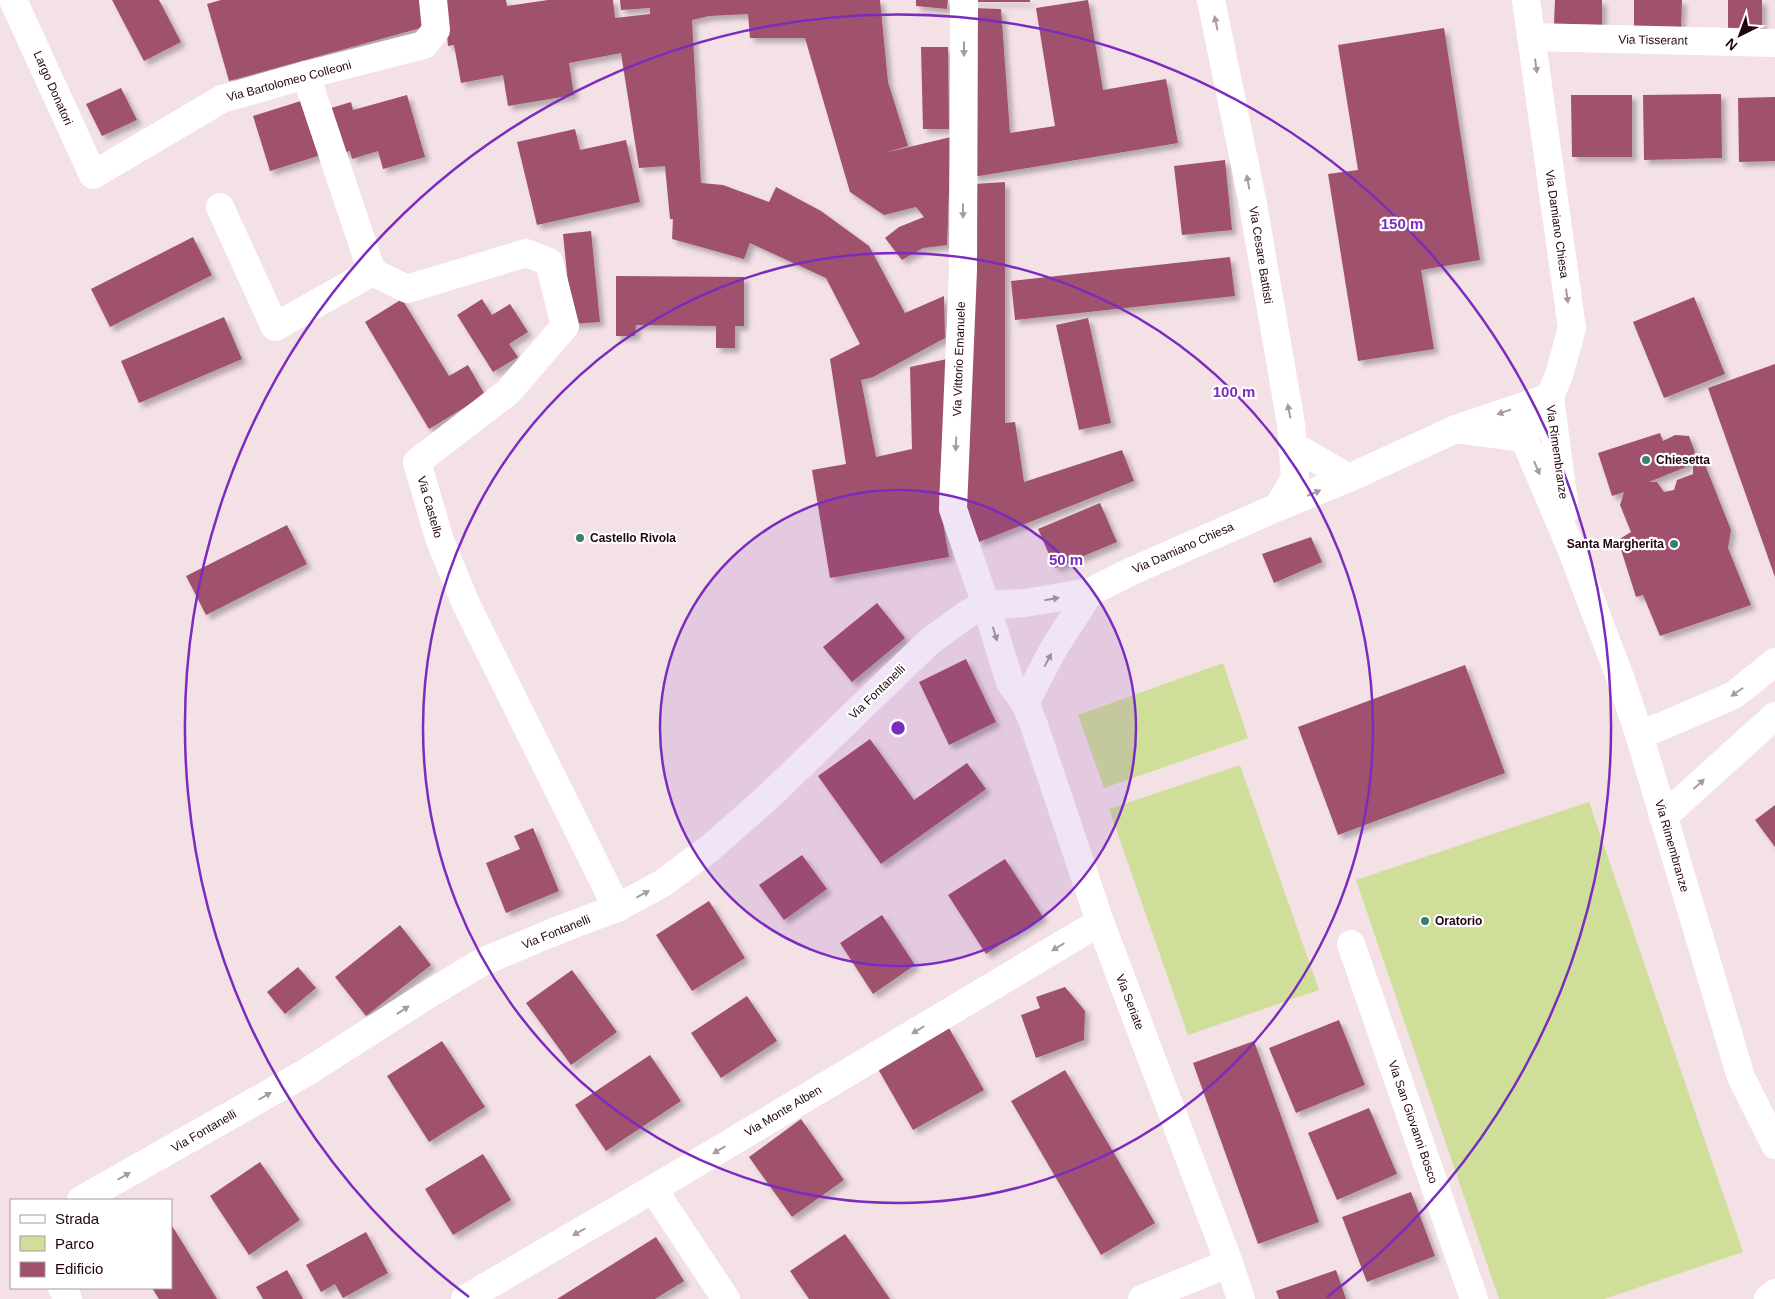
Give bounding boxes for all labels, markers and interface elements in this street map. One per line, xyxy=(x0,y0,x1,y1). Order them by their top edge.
north arrow xyxy=(1715,10,1765,60)
one-way arrow xyxy=(1212,15,1220,30)
street label: Via Tisserant xyxy=(1618,32,1688,48)
text: N xyxy=(1722,35,1740,54)
one-way arrow xyxy=(960,41,968,57)
street label: Largo Donatori xyxy=(30,49,76,127)
street label: Via Bartolomeo Colleoni xyxy=(225,58,353,104)
one-way arrow xyxy=(1532,58,1540,74)
street label: Via Damiano Chiesa xyxy=(1542,169,1572,279)
one-way arrow xyxy=(1244,173,1252,189)
one-way arrow xyxy=(959,203,967,219)
street label: Via Cesare Battisti xyxy=(1246,205,1276,305)
text: 150 m xyxy=(1381,215,1423,232)
one-way arrow xyxy=(1564,288,1572,304)
street label: Via Vittorio Emanuele xyxy=(950,301,968,417)
text: 100 m xyxy=(1213,383,1255,400)
one-way arrow xyxy=(1284,402,1292,418)
street label: Via Rimembranze xyxy=(1543,404,1571,500)
one-way arrow xyxy=(1496,409,1511,417)
one-way arrow xyxy=(951,436,959,452)
place label: Chiesetta xyxy=(1656,453,1710,467)
marker: Chiesetta xyxy=(1640,454,1652,466)
one-way arrow xyxy=(1533,461,1541,475)
street label: Via Castello xyxy=(414,474,446,540)
one-way arrow xyxy=(1306,488,1321,496)
street label: Via Damiano Chiesa xyxy=(1130,519,1236,577)
place label: Castello Rivola xyxy=(590,531,676,545)
marker: Castello Rivola xyxy=(574,532,586,544)
place label: Santa Margherita xyxy=(1567,537,1664,551)
marker: Santa Margherita xyxy=(1668,538,1680,550)
text: 50 m xyxy=(1049,551,1083,568)
one-way arrow xyxy=(1044,594,1060,602)
one-way arrow xyxy=(991,627,999,642)
one-way arrow xyxy=(1044,653,1052,667)
street label: Via Fontanelli xyxy=(846,662,908,722)
one-way arrow xyxy=(1730,687,1743,696)
centre of rings xyxy=(889,719,907,737)
one-way arrow xyxy=(1693,778,1705,790)
street label: Via Rimembranze xyxy=(1652,798,1692,894)
one-way arrow xyxy=(636,890,650,898)
street label: Via Fontanelli xyxy=(520,912,592,952)
place label: Oratorio xyxy=(1435,914,1482,928)
marker: Oratorio xyxy=(1419,915,1431,927)
one-way arrow xyxy=(1051,943,1064,952)
street label: Via Seriate xyxy=(1113,972,1147,1032)
one-way arrow xyxy=(397,1006,410,1015)
one-way arrow xyxy=(912,1026,925,1035)
street label: Via San Giovanni Bosco xyxy=(1385,1059,1441,1186)
street label: Via Monte Alben xyxy=(742,1083,824,1139)
one-way arrow xyxy=(258,1092,273,1100)
street label: Via Fontanelli xyxy=(169,1107,239,1155)
one-way arrow xyxy=(712,1145,725,1154)
one-way arrow xyxy=(117,1172,130,1181)
legend xyxy=(10,1199,172,1289)
text: Strada xyxy=(55,1210,100,1227)
one-way arrow xyxy=(572,1228,585,1237)
text: Parco xyxy=(55,1235,94,1252)
text: Edificio xyxy=(55,1260,103,1277)

